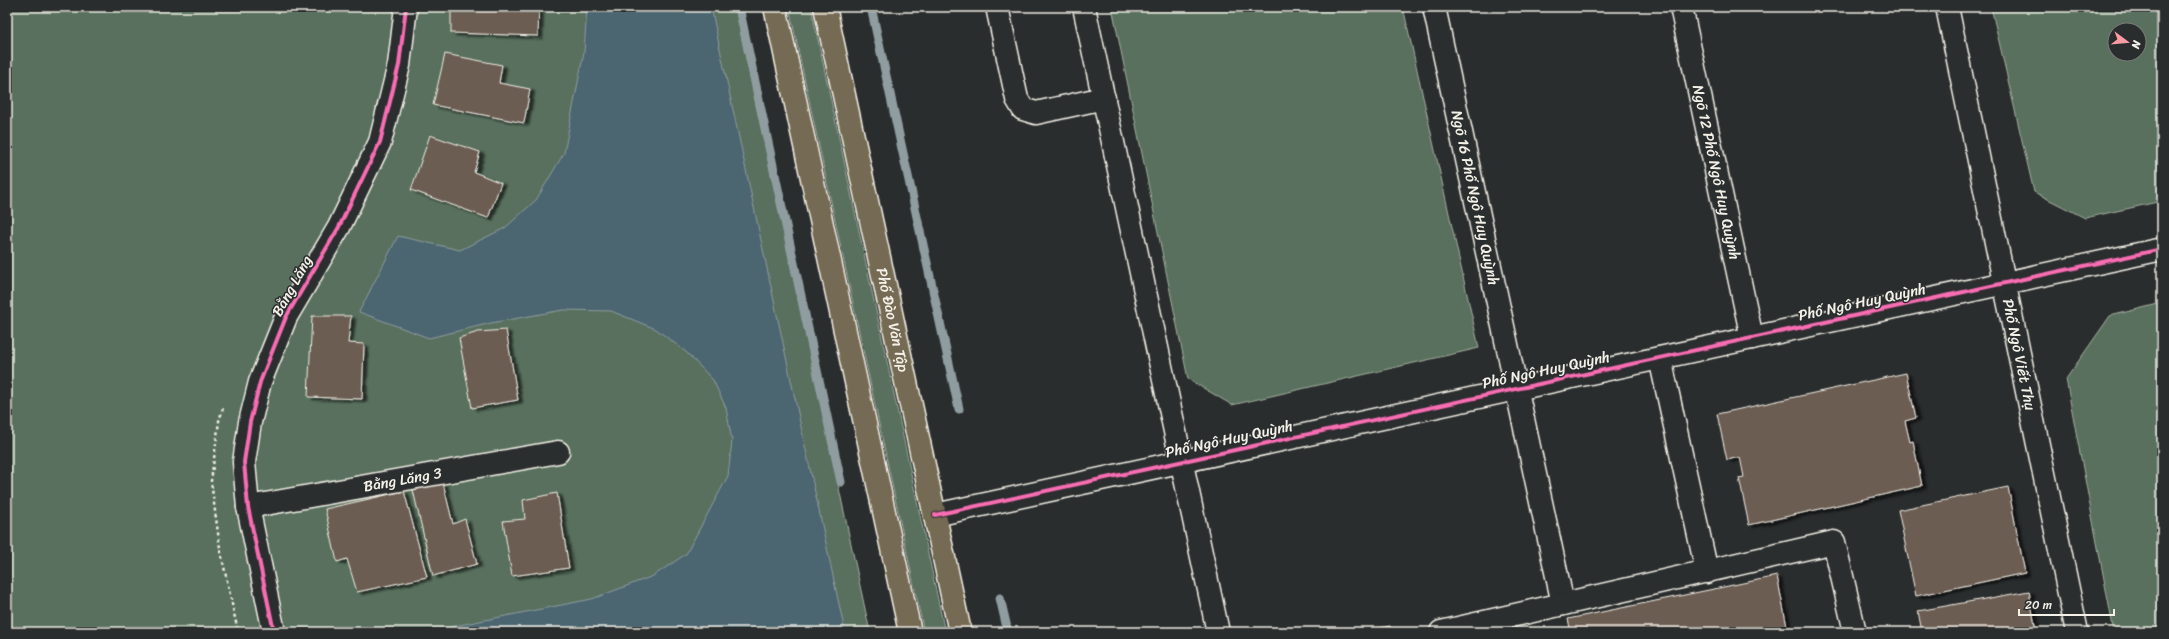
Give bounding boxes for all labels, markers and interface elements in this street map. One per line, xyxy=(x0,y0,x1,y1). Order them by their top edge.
north arrow xyxy=(2107,22,2147,62)
text: N xyxy=(2126,37,2147,51)
street label: Ngõ 12 Phố Ngô Huy Quỳnh xyxy=(1685,82,1748,262)
street label: Ngõ 16 Phố Ngô Huy Quỳnh xyxy=(1444,108,1507,288)
street label: Bằng Lăng xyxy=(264,250,320,321)
street label: Phố Đào Văn Tập xyxy=(869,265,916,374)
street label: Phố Ngô Huy Quỳnh xyxy=(1796,276,1928,328)
street label: Phố Ngô Viết Thụ xyxy=(1995,296,2044,413)
street label: Phố Ngô Huy Quỳnh xyxy=(1480,344,1612,396)
street label: Phố Ngô Huy Quỳnh xyxy=(1163,413,1295,465)
street label: Bằng Lăng 3 xyxy=(361,460,444,499)
scale bar xyxy=(2019,591,2114,617)
text: 20 m xyxy=(2025,594,2052,616)

